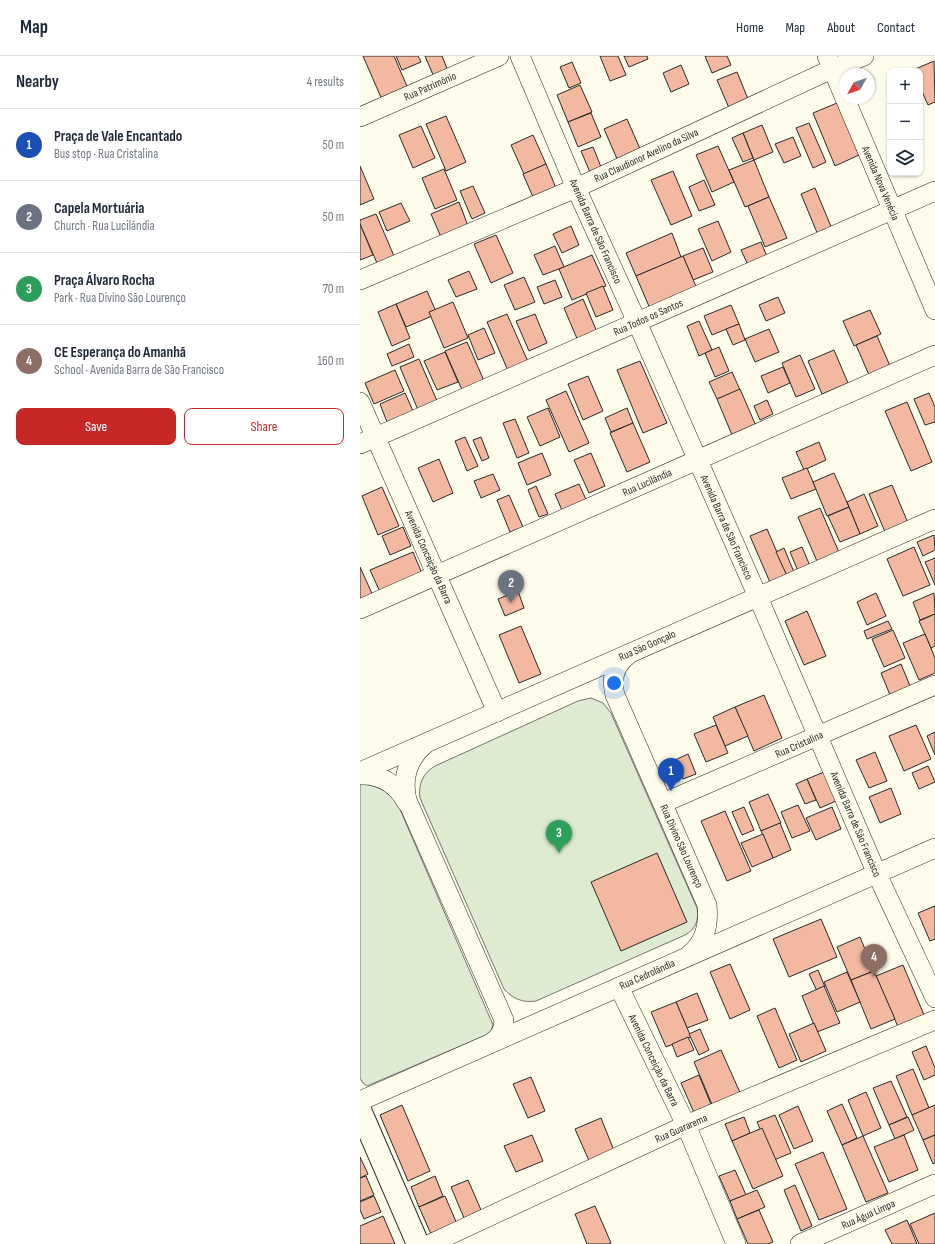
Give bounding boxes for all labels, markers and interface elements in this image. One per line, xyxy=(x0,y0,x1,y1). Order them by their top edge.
text: Map xyxy=(20,16,48,39)
text: Home xyxy=(736,19,764,36)
text: Map xyxy=(786,19,805,36)
text: About xyxy=(827,19,855,36)
text: Contact xyxy=(877,19,915,36)
north arrow xyxy=(839,68,875,104)
map controls xyxy=(887,68,923,176)
button: + xyxy=(887,68,923,104)
street label: Rua Patrimônio xyxy=(402,69,459,104)
text: Nearby xyxy=(16,72,59,92)
text: 4 results xyxy=(307,74,344,90)
button: − xyxy=(887,104,923,140)
street label: Rua Claudionor Avelino da Silva xyxy=(592,126,700,185)
text: Praça de Vale Encantado xyxy=(54,127,182,146)
text: 1 xyxy=(26,137,32,153)
text: 50 m xyxy=(323,137,344,153)
button: layers xyxy=(887,140,923,176)
street label: Avenida Nova Venécia xyxy=(859,143,902,222)
text: Bus stop · Rua Cristalina xyxy=(54,146,158,162)
street label: Avenida Barra de São Francisco xyxy=(566,176,625,286)
text: Capela Mortuária xyxy=(54,199,144,218)
text: 2 xyxy=(26,209,32,225)
text: 50 m xyxy=(323,209,344,225)
text: Church · Rua Lucilândia xyxy=(54,218,155,234)
text: Praça Álvaro Rocha xyxy=(54,271,155,290)
text: 3 xyxy=(26,281,32,297)
text: 70 m xyxy=(323,281,344,297)
text: Park · Rua Divino São Lourenço xyxy=(54,290,186,306)
street label: Rua Todos os Santos xyxy=(611,296,685,339)
text: CE Esperança do Amanhã xyxy=(54,343,186,362)
text: 4 xyxy=(26,353,32,369)
text: 160 m xyxy=(318,353,344,369)
text: School · Avenida Barra de São Francisco xyxy=(54,362,224,378)
button: Save xyxy=(16,408,176,445)
button: Share xyxy=(184,408,344,445)
street label: Rua Lucilândia xyxy=(621,466,674,499)
street label: Avenida Barra de São Francisco xyxy=(697,472,756,582)
street label: Avenida Conceição da Barra xyxy=(402,508,455,606)
pin: 2 xyxy=(498,570,524,603)
street label: Rua São Gonçalo xyxy=(617,627,678,664)
your location xyxy=(604,673,624,693)
street label: Rua Cristalina xyxy=(773,728,825,761)
pin: 1 xyxy=(658,758,684,791)
street label: Avenida Barra de São Francisco xyxy=(827,769,884,879)
street label: Rua Divino São Lourenço xyxy=(657,803,706,890)
pin: 3 xyxy=(546,820,572,853)
pin: 4 xyxy=(861,944,887,977)
street label: Rua Cedrolândia xyxy=(617,956,677,992)
street label: Avenida Conceição da Barra xyxy=(625,1011,681,1108)
street label: Rua Guararema xyxy=(653,1111,709,1146)
street label: Rua Água Limpa xyxy=(839,1197,897,1232)

